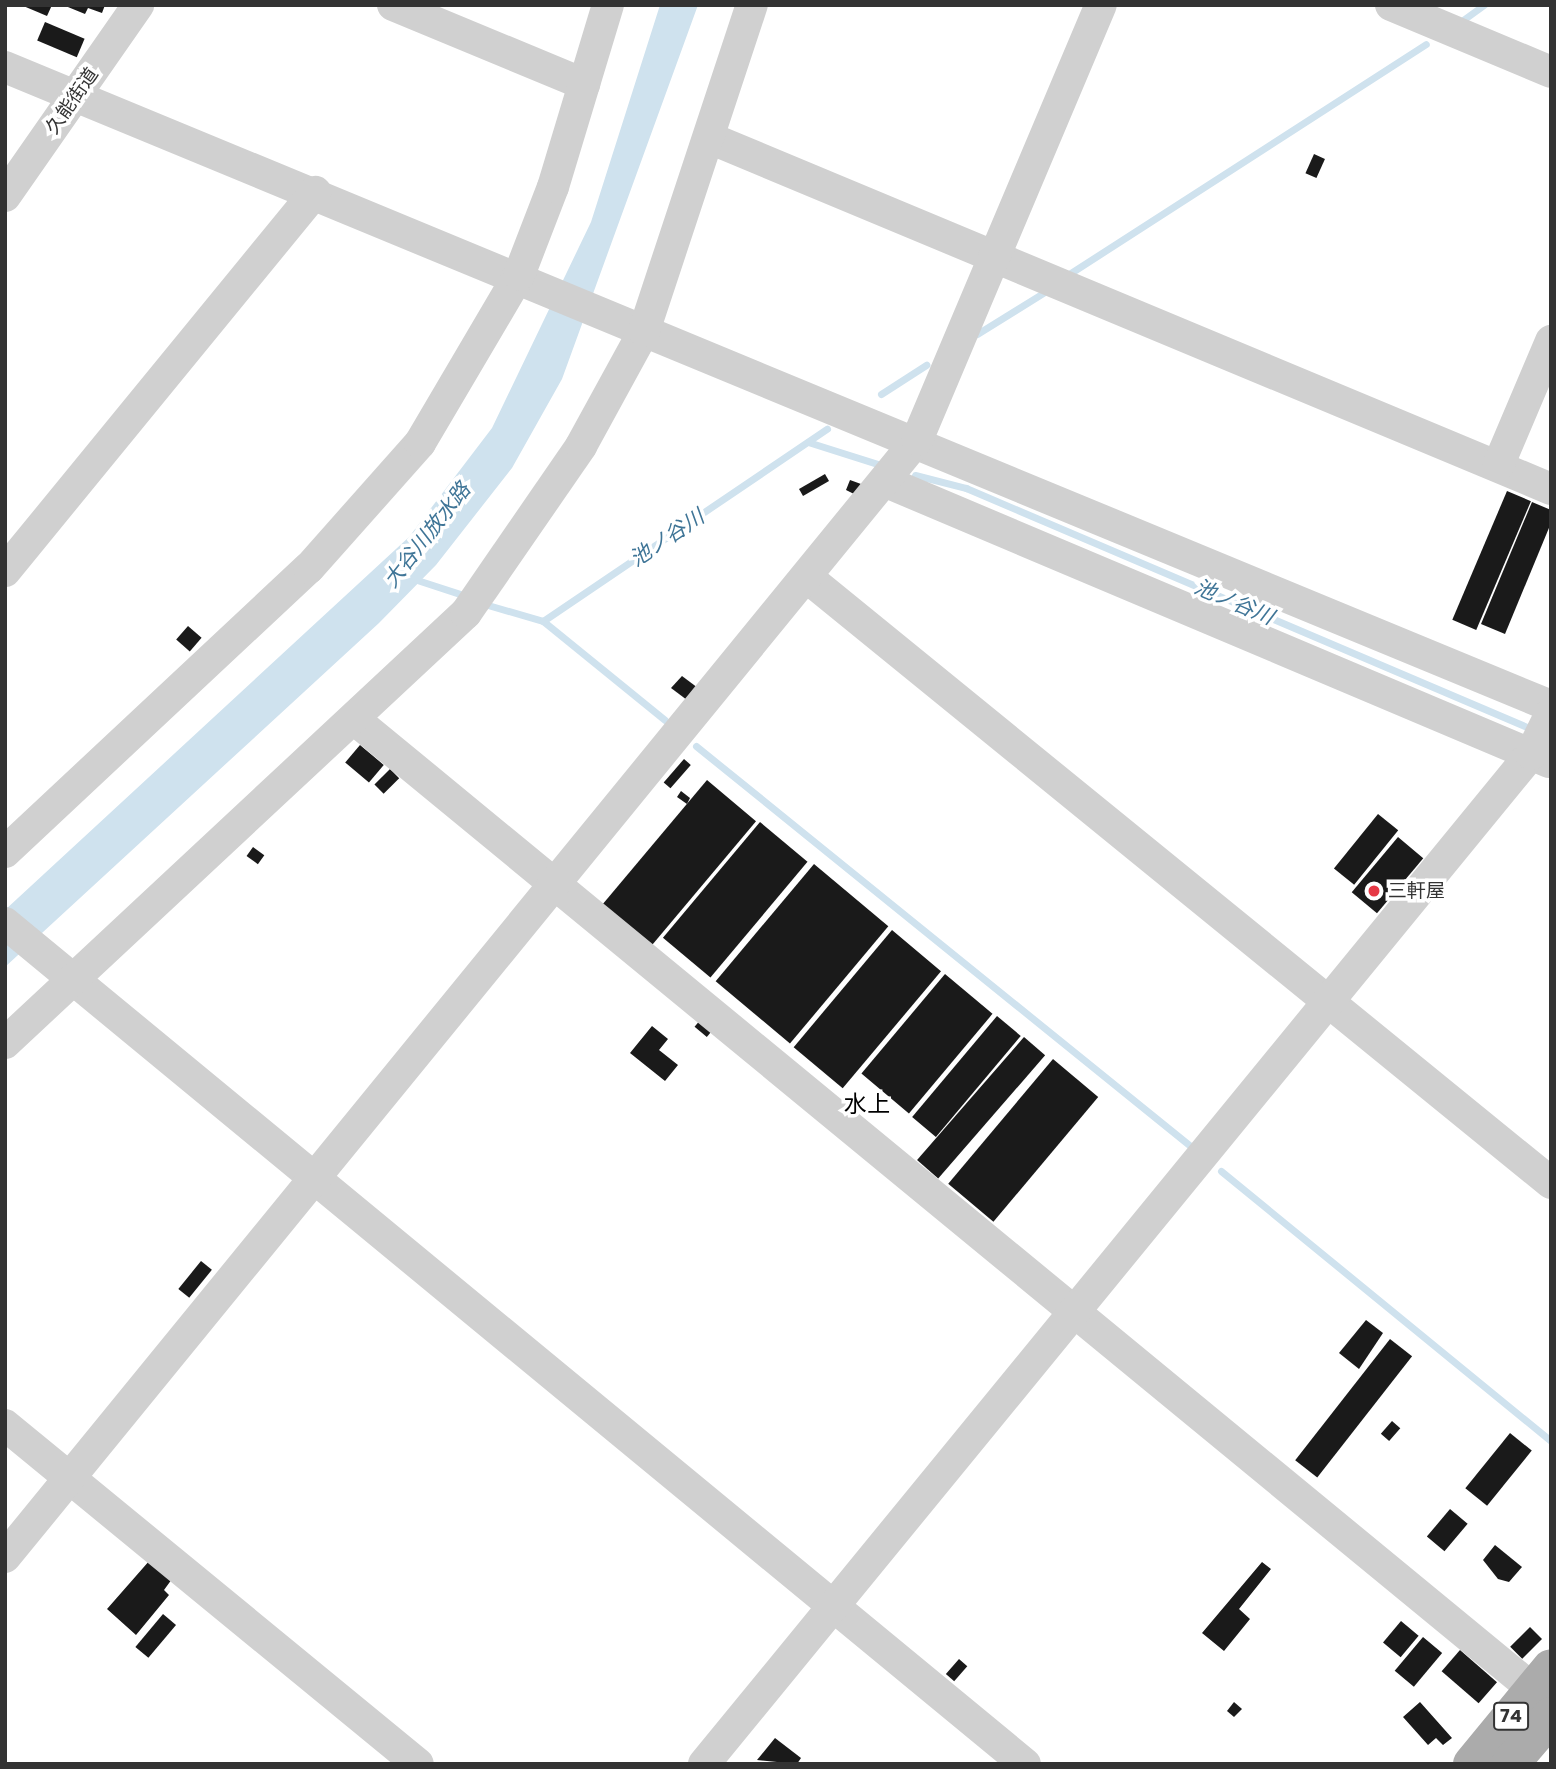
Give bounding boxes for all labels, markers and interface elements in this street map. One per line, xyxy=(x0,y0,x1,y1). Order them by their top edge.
street label: 久能街道 xyxy=(41,63,103,139)
water label: 大谷川放水路 xyxy=(378,478,476,592)
water label: 池ノ谷川 xyxy=(625,504,709,572)
water label: 池ノ谷川 xyxy=(1190,574,1278,630)
place label: 三軒屋 xyxy=(1388,880,1445,902)
marker: 三軒屋 xyxy=(1366,883,1382,899)
district label: 水上 xyxy=(844,1090,890,1118)
road number: 74 xyxy=(1492,1702,1530,1730)

